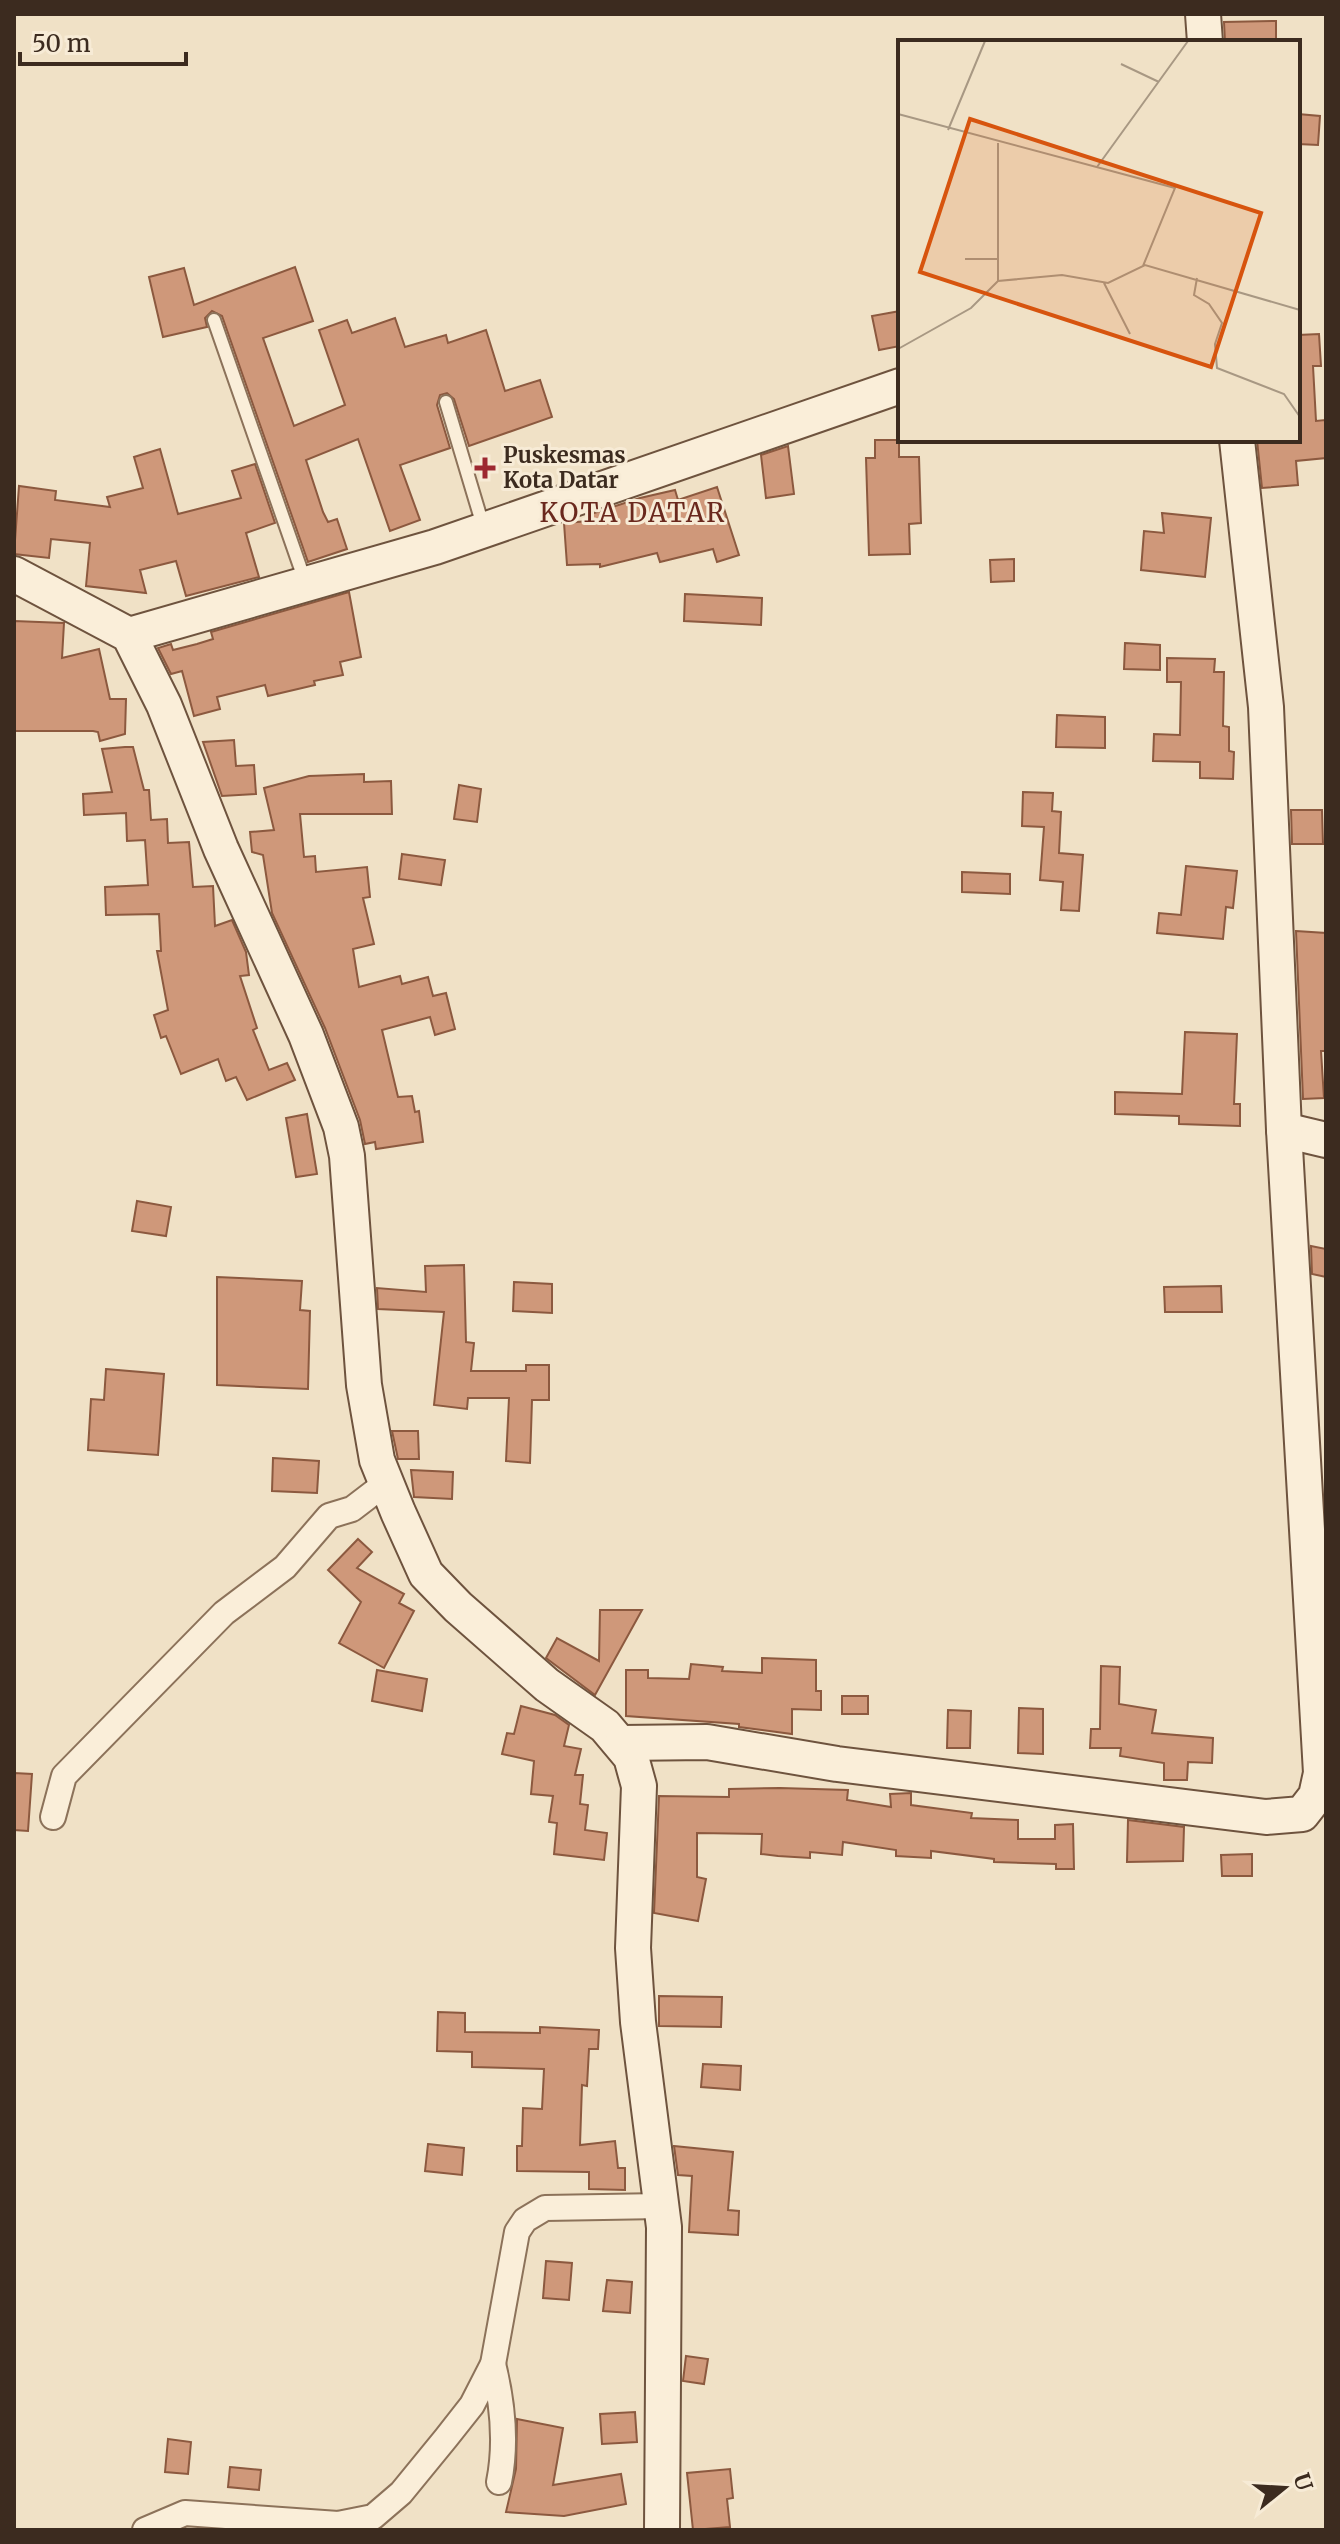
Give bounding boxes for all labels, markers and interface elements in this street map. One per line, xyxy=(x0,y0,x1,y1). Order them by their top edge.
scale bar xyxy=(20,16,186,66)
text: 50 m xyxy=(32,28,91,59)
inset map xyxy=(898,40,1300,442)
place label: Puskesmas Kota Datar xyxy=(503,441,626,494)
marker: Puskesmas Kota Datar xyxy=(474,457,496,479)
district label: KOTA DATAR xyxy=(540,496,726,529)
north arrow xyxy=(1244,2448,1324,2528)
text: U xyxy=(1287,2470,1319,2495)

